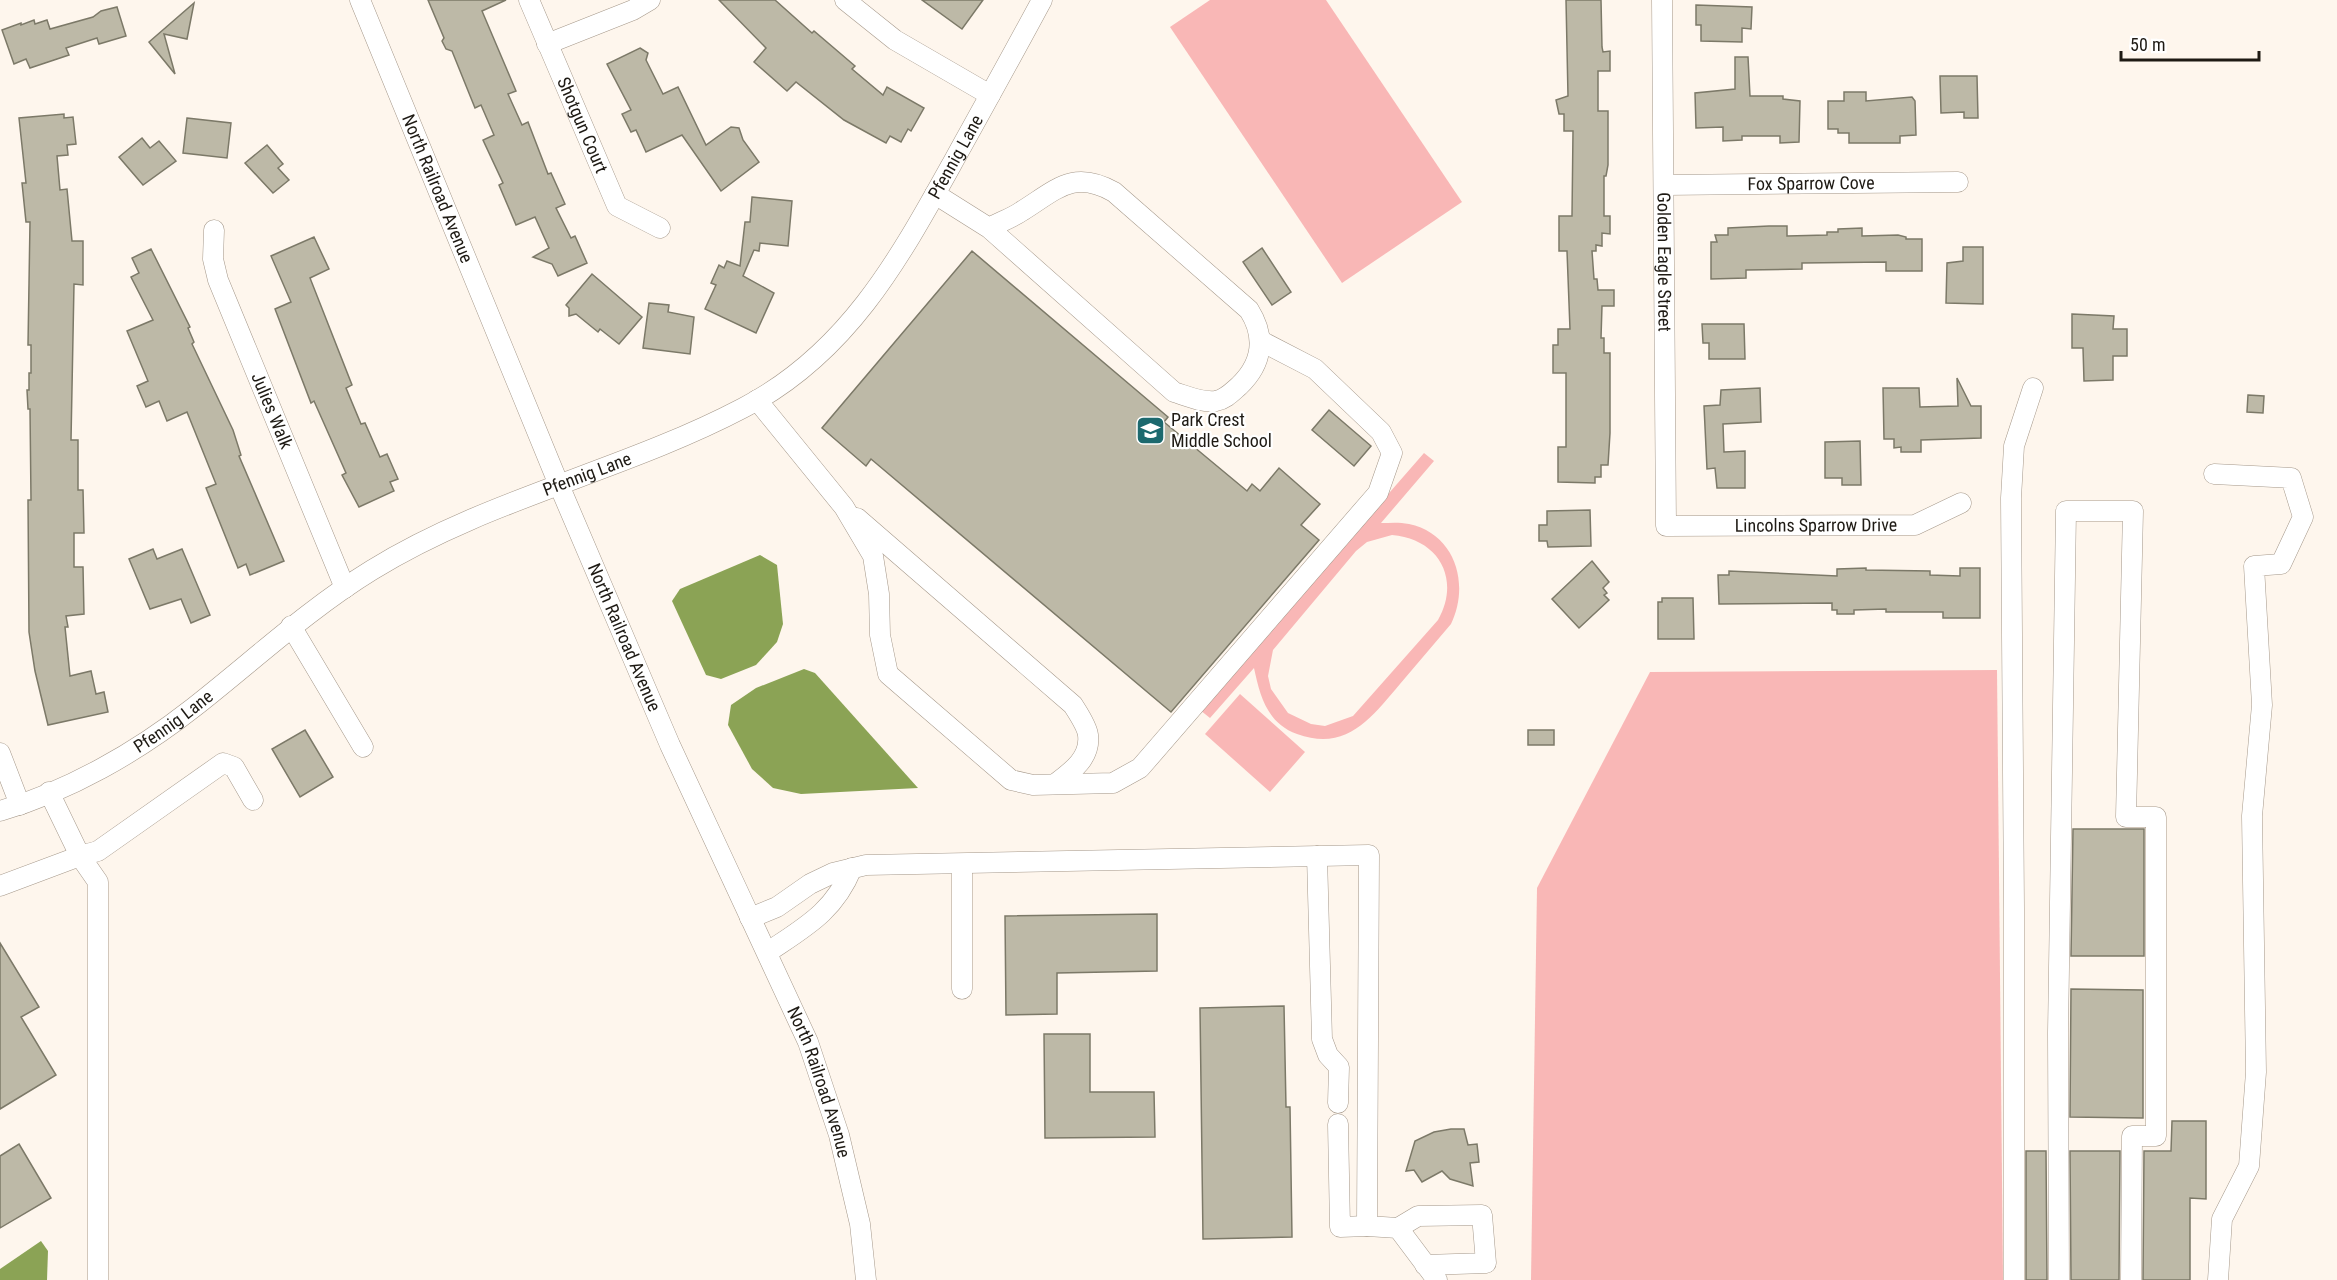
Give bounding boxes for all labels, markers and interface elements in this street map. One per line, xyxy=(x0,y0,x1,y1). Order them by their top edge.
scale bar xyxy=(2121,24,2259,62)
text: 50 m xyxy=(2130,34,2165,55)
street label: Shotgun Court xyxy=(553,74,613,176)
street label: North Railroad Avenue xyxy=(398,111,478,266)
street label: Pfennig Lane xyxy=(924,111,987,203)
street label: Fox Sparrow Cove xyxy=(1747,172,1875,194)
street label: Golden Eagle Street xyxy=(1653,192,1676,332)
street label: Julies Walk xyxy=(247,369,297,452)
place label: Park Crest Middle School xyxy=(1171,409,1272,451)
school or university icon: Park Crest Middle School xyxy=(1134,414,1166,446)
street label: Pfennig Lane xyxy=(540,448,634,500)
street label: Lincolns Sparrow Drive xyxy=(1735,514,1897,536)
street label: North Railroad Avenue xyxy=(584,560,665,714)
street label: Pfennig Lane xyxy=(130,686,217,757)
street label: North Railroad Avenue xyxy=(783,1003,855,1160)

